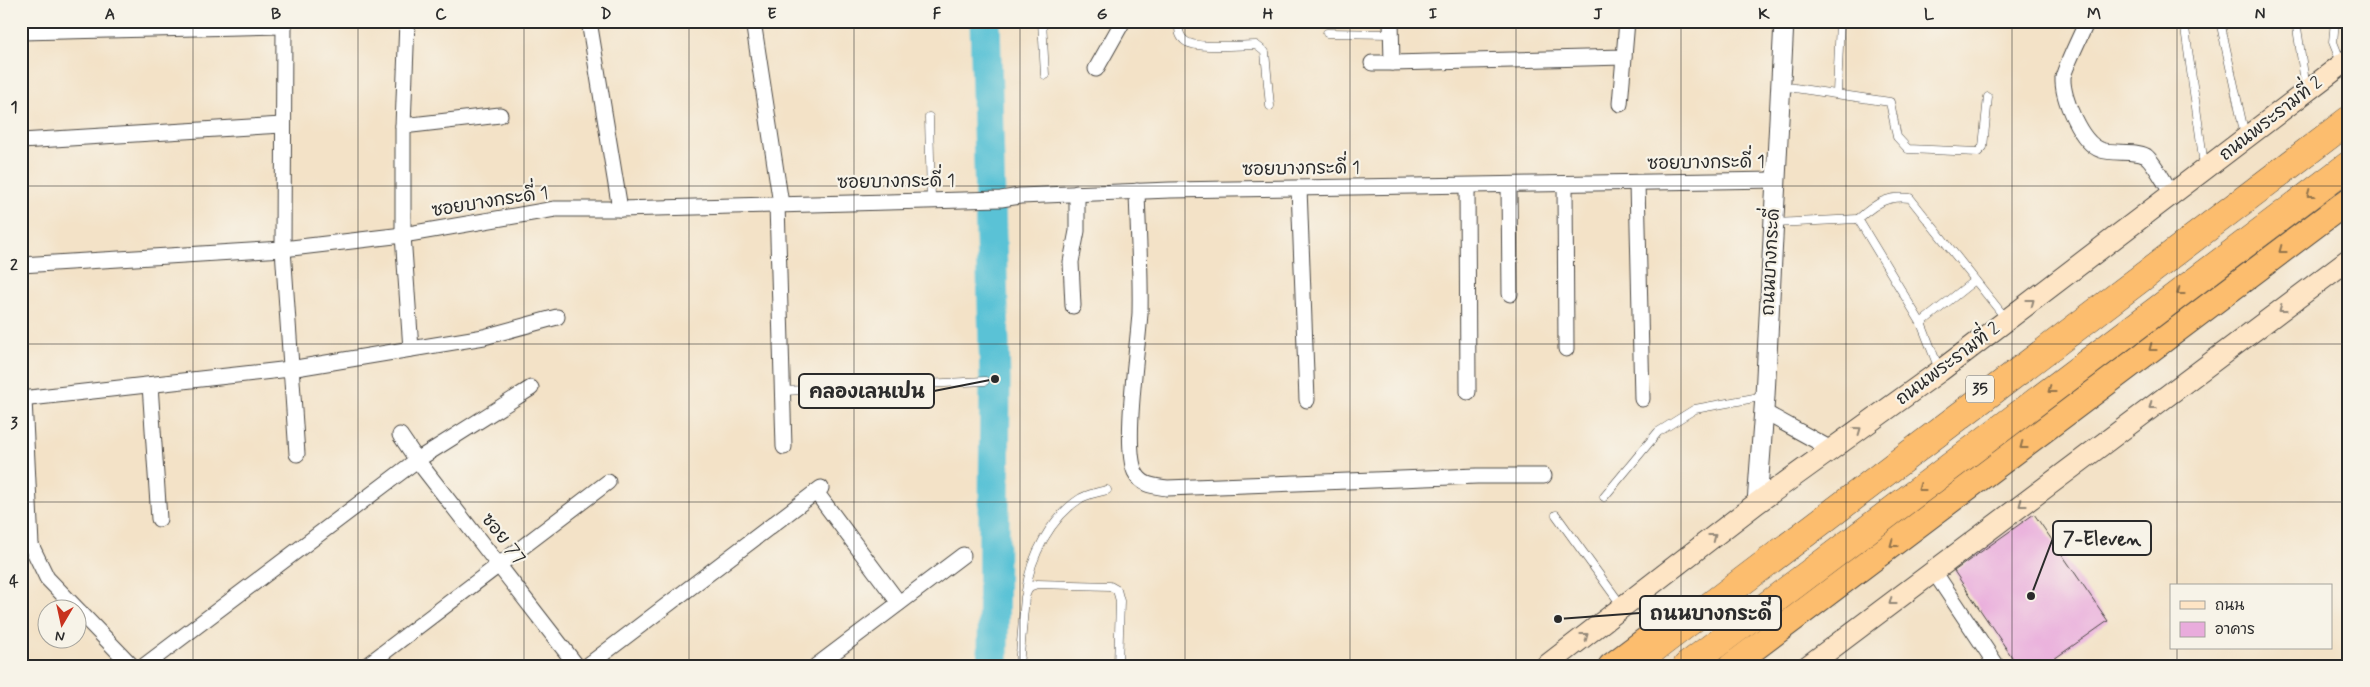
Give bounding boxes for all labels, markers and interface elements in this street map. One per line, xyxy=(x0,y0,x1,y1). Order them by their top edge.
text: A xyxy=(105,4,115,25)
text: B xyxy=(271,4,281,25)
text: C xyxy=(435,4,447,25)
text: D xyxy=(600,4,612,25)
text: E xyxy=(767,4,777,25)
text: F xyxy=(933,4,942,25)
text: G xyxy=(1097,4,1108,25)
text: H xyxy=(1263,4,1274,25)
text: I xyxy=(1429,4,1438,25)
text: J xyxy=(1593,4,1603,25)
text: K xyxy=(1758,4,1770,25)
text: L xyxy=(1924,4,1935,25)
text: M xyxy=(2087,4,2101,25)
text: N xyxy=(2255,4,2265,25)
street label: ถนนพระรามที่ 2 xyxy=(2210,66,2328,167)
text: 1 xyxy=(10,97,18,118)
street label: ซอยบางกระดี่ 1 xyxy=(1647,143,1765,176)
street label: ซอยบางกระดี่ 1 xyxy=(1242,149,1360,182)
street label: ซอยบางกระดี่ 1 xyxy=(837,162,955,195)
street label: ซอยบางกระดี่ 1 xyxy=(429,174,550,223)
one-way arrow xyxy=(2306,188,2316,197)
street label: ถนนบางกระดี่ xyxy=(1749,207,1786,316)
one-way arrow xyxy=(2278,244,2288,253)
text: 2 xyxy=(10,255,18,276)
one-way arrow xyxy=(2176,286,2186,295)
one-way arrow xyxy=(2025,299,2035,308)
one-way arrow xyxy=(2278,303,2288,312)
street label: ถนนพระรามที่ 2 xyxy=(1887,311,2005,411)
one-way arrow xyxy=(2148,342,2158,351)
callout: คลองเลนเปน xyxy=(799,374,934,408)
road number: 35 xyxy=(1966,376,1994,402)
text: คลองเลนเปน xyxy=(809,380,925,405)
one-way arrow xyxy=(2048,385,2057,393)
one-way arrow xyxy=(2149,401,2158,409)
text: 3 xyxy=(10,413,18,434)
one-way arrow xyxy=(1852,427,1862,436)
one-way arrow xyxy=(2019,440,2029,449)
one-way arrow xyxy=(1918,483,1927,491)
one-way arrow xyxy=(2018,498,2028,507)
street label: ซอย 77 xyxy=(476,509,530,569)
callout: 7-Eleven xyxy=(2053,521,2151,555)
text: 7-Eleven xyxy=(2063,527,2141,552)
one-way arrow xyxy=(1707,534,1717,543)
one-way arrow xyxy=(1889,538,1899,547)
text: 4 xyxy=(9,571,19,592)
legend xyxy=(2170,584,2332,650)
text: ถนนบางกระดี่ xyxy=(1650,595,1772,627)
callout: ถนนบางกระดี่ xyxy=(1640,596,1781,630)
one-way arrow xyxy=(1889,596,1898,604)
text: ถนน xyxy=(2215,596,2244,616)
north arrow xyxy=(38,600,88,650)
text: อาคาร xyxy=(2215,620,2255,640)
text: N xyxy=(54,626,66,645)
one-way arrow xyxy=(1579,634,1588,642)

